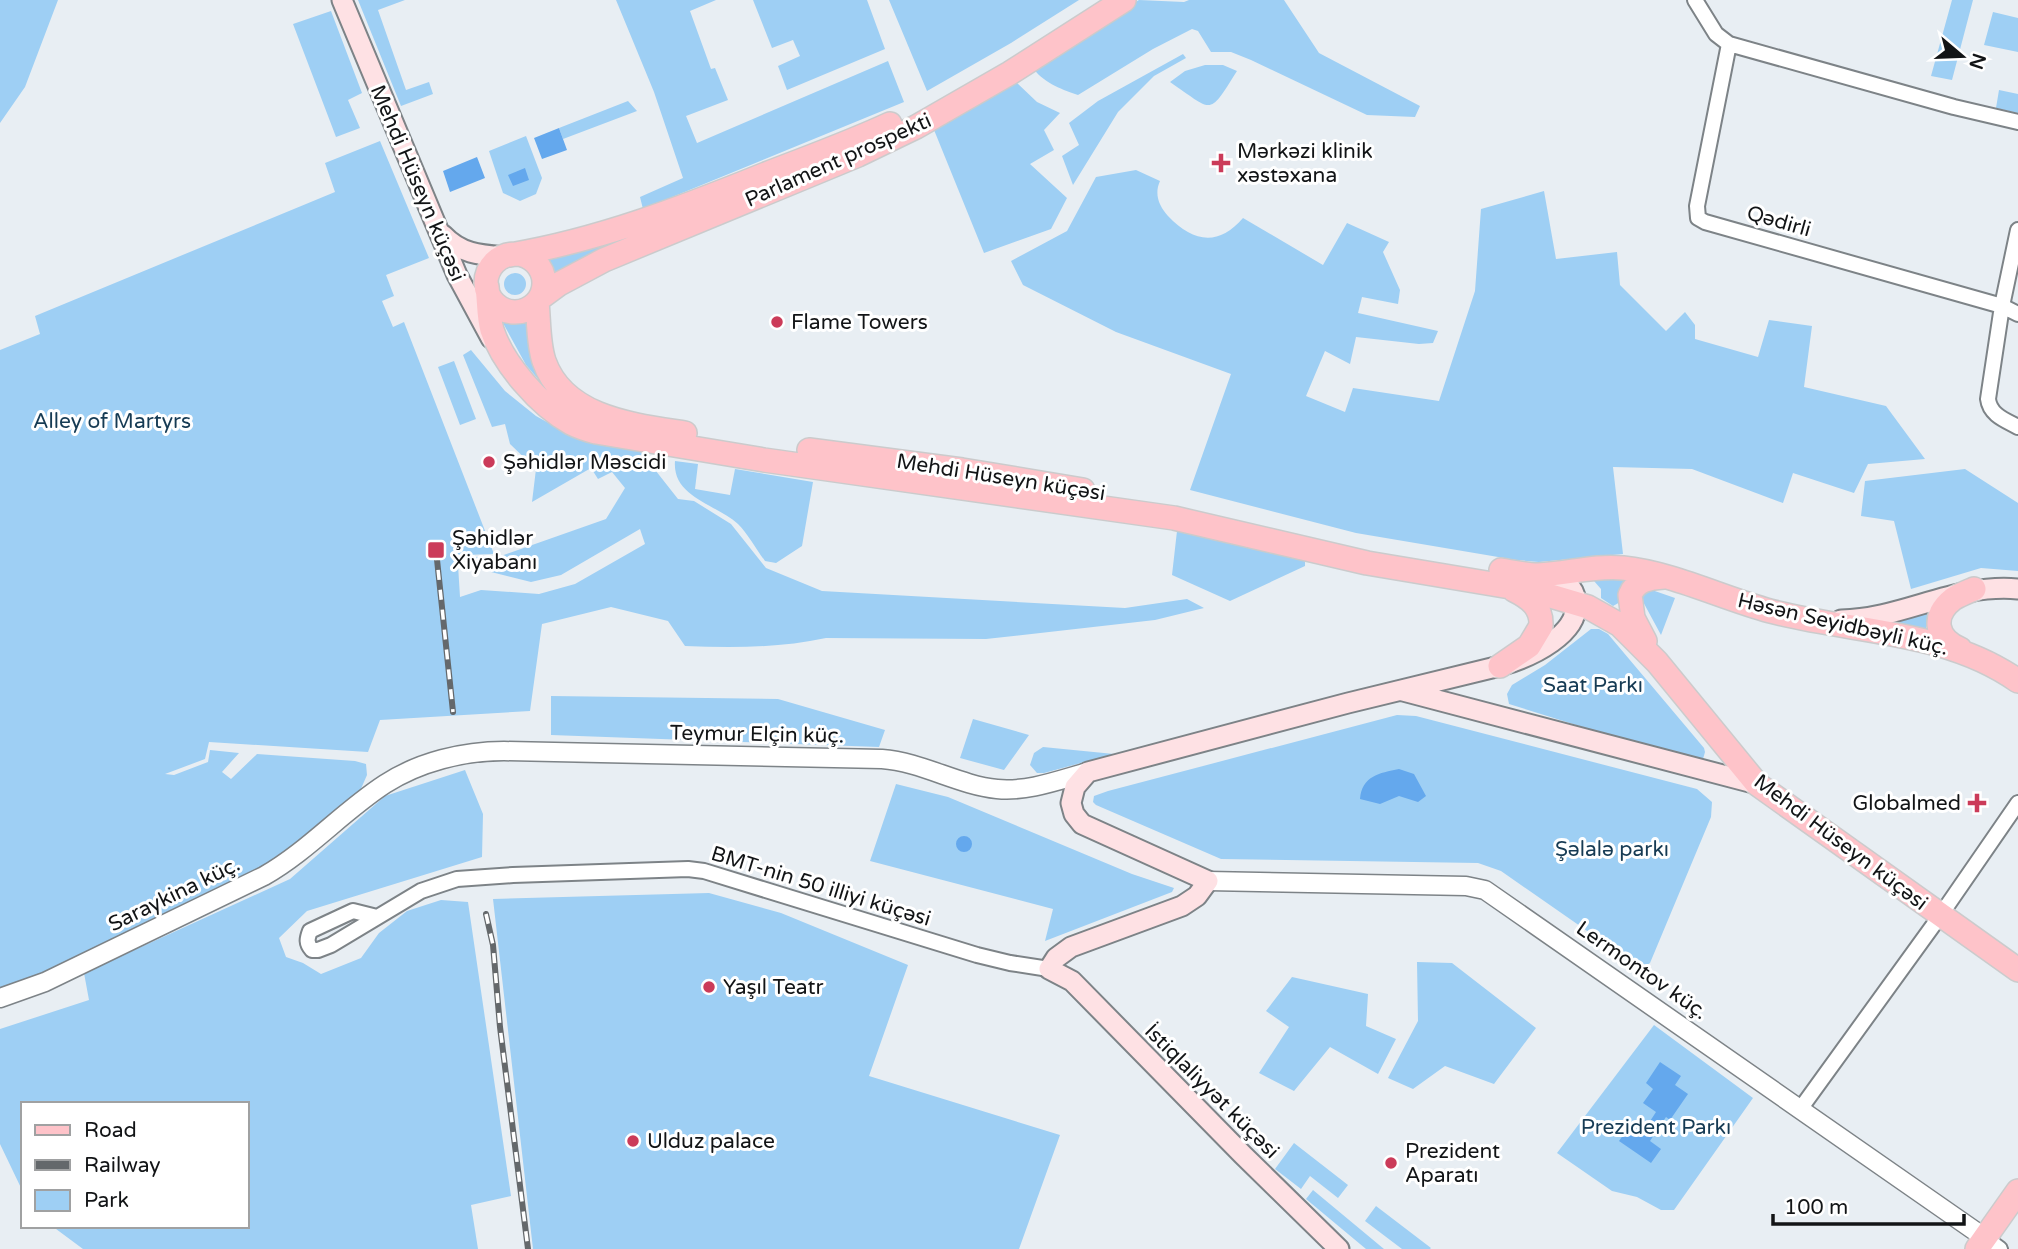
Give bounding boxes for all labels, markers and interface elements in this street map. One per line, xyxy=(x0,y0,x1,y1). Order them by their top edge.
north arrow xyxy=(1927,21,1997,91)
text: N xyxy=(1964,50,1990,72)
street label: Mehdi Hüseyn küçəsi xyxy=(365,81,470,285)
street label: Parlament prospekti xyxy=(741,108,935,213)
place label: Mərkəzi klinik xəstəxana xyxy=(1237,139,1373,188)
marker: Mərkəzi klinik xəstəxana xyxy=(1211,153,1231,173)
street label: Qədirli xyxy=(1744,200,1814,243)
place label: Flame Towers xyxy=(791,310,928,335)
marker: Flame Towers xyxy=(769,314,785,330)
park label: Alley of Martyrs xyxy=(33,409,191,434)
street label: Mehdi Hüseyn küçəsi xyxy=(895,449,1107,506)
place label: Şəhidlər Məscidi xyxy=(503,450,667,475)
marker: Şəhidlər Məscidi xyxy=(481,454,497,470)
place label: Şəhidlər Xiyabanı xyxy=(452,526,537,575)
marker: Şəhidlər Xiyabanı xyxy=(426,540,446,560)
street label: Həsən Seyidbəyli küç. xyxy=(1735,588,1951,661)
park label: Saat Parkı xyxy=(1543,673,1643,698)
street label: Teymur Elçin küç. xyxy=(670,720,844,749)
street label: Mehdi Hüseyn küçəsi xyxy=(1749,769,1932,916)
place label: Globalmed xyxy=(1852,791,1961,816)
marker: Globalmed xyxy=(1967,793,1987,813)
park label: Şəlalə parkı xyxy=(1555,837,1669,862)
street label: BMT-nin 50 illiyi küçəsi xyxy=(708,841,934,932)
street label: Saraykina küç. xyxy=(104,852,244,937)
street label: Lermontov küç. xyxy=(1571,916,1712,1025)
place label: Yaşıl Teatr xyxy=(723,975,823,1000)
marker: Yaşıl Teatr xyxy=(701,979,717,995)
street label: İstiqlaliyyət küçəsi xyxy=(1139,1019,1284,1164)
legend xyxy=(21,1102,248,1228)
park label: Prezident Parkı xyxy=(1581,1115,1731,1140)
text: Road xyxy=(84,1118,137,1143)
place label: Ulduz palace xyxy=(647,1129,775,1154)
marker: Ulduz palace xyxy=(625,1133,641,1149)
place label: Prezident Aparatı xyxy=(1405,1139,1500,1188)
text: Railway xyxy=(84,1153,161,1178)
marker: Prezident Aparatı xyxy=(1383,1155,1399,1171)
scale bar xyxy=(1773,1182,1964,1226)
text: Park xyxy=(84,1188,129,1213)
text: 100 m xyxy=(1784,1195,1848,1220)

